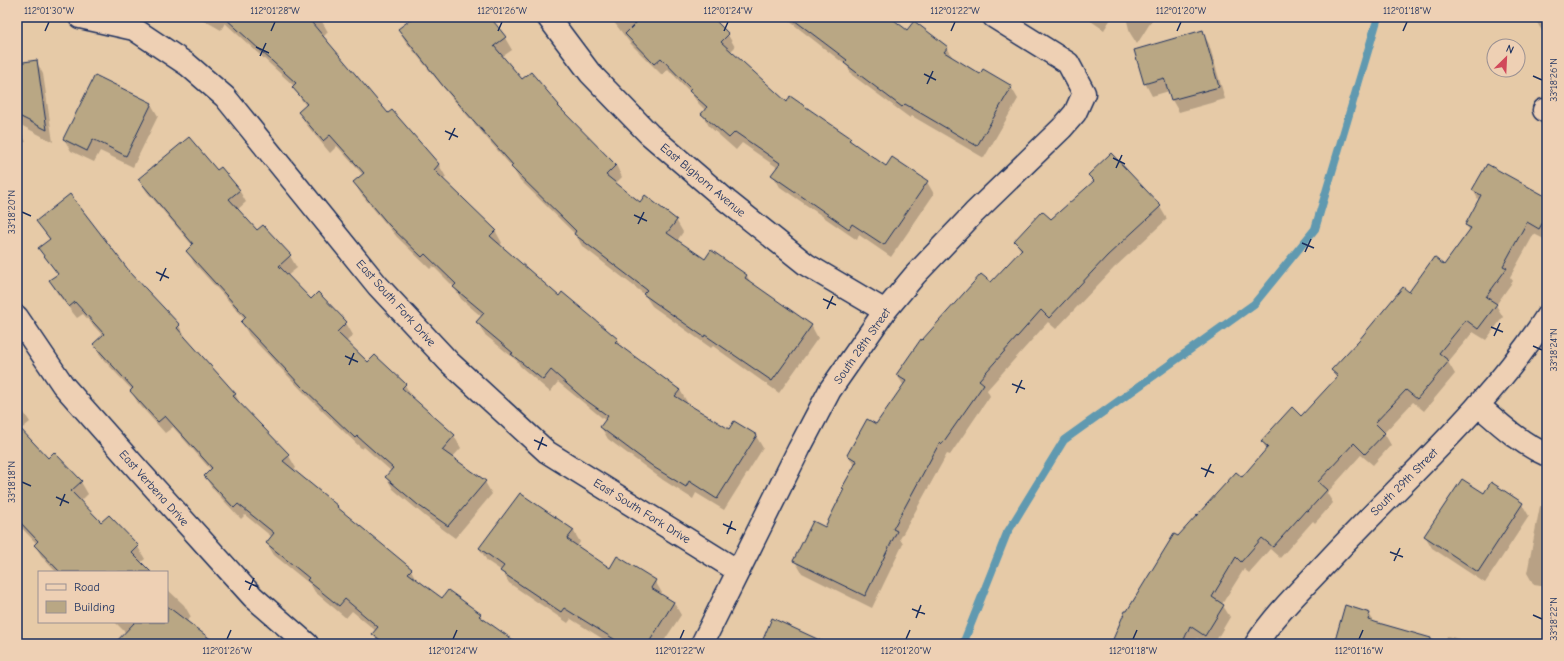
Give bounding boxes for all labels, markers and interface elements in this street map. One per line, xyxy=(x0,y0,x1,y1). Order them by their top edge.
text: 112°01'30"W xyxy=(24,5,74,17)
text: 112°01'28"W xyxy=(250,5,300,17)
text: 112°01'26"W xyxy=(477,5,527,17)
text: 112°01'24"W xyxy=(703,5,753,17)
text: 112°01'22"W xyxy=(930,5,980,17)
text: 112°01'20"W xyxy=(1156,5,1207,17)
text: 112°01'18"W xyxy=(1383,5,1431,17)
north arrow xyxy=(1486,38,1526,78)
text: N xyxy=(1504,42,1516,57)
text: 33°18'26"N xyxy=(1548,58,1560,102)
street label: East Bighorn Avenue xyxy=(657,140,749,220)
text: 33°18'20"N xyxy=(6,190,18,234)
street label: East South Fork Drive xyxy=(353,257,439,349)
street label: South 28th Street xyxy=(831,305,894,387)
text: 33°18'24"N xyxy=(1548,328,1560,372)
street label: South 29th Street xyxy=(1367,445,1441,519)
street label: East Verbena Drive xyxy=(116,447,192,529)
text: 33°18'18"N xyxy=(6,461,18,503)
street label: East South Fork Drive xyxy=(591,475,693,547)
legend xyxy=(38,571,168,623)
text: Road xyxy=(74,580,100,594)
text: 33°18'22"N xyxy=(1548,597,1560,641)
text: Building xyxy=(74,600,115,614)
text: 112°01'26"W xyxy=(202,645,252,657)
text: 112°01'24"W xyxy=(428,645,478,657)
text: 112°01'22"W xyxy=(655,645,705,657)
text: 112°01'20"W xyxy=(881,645,932,657)
text: 112°01'18"W xyxy=(1109,645,1157,657)
text: 112°01'16"W xyxy=(1335,645,1384,657)

